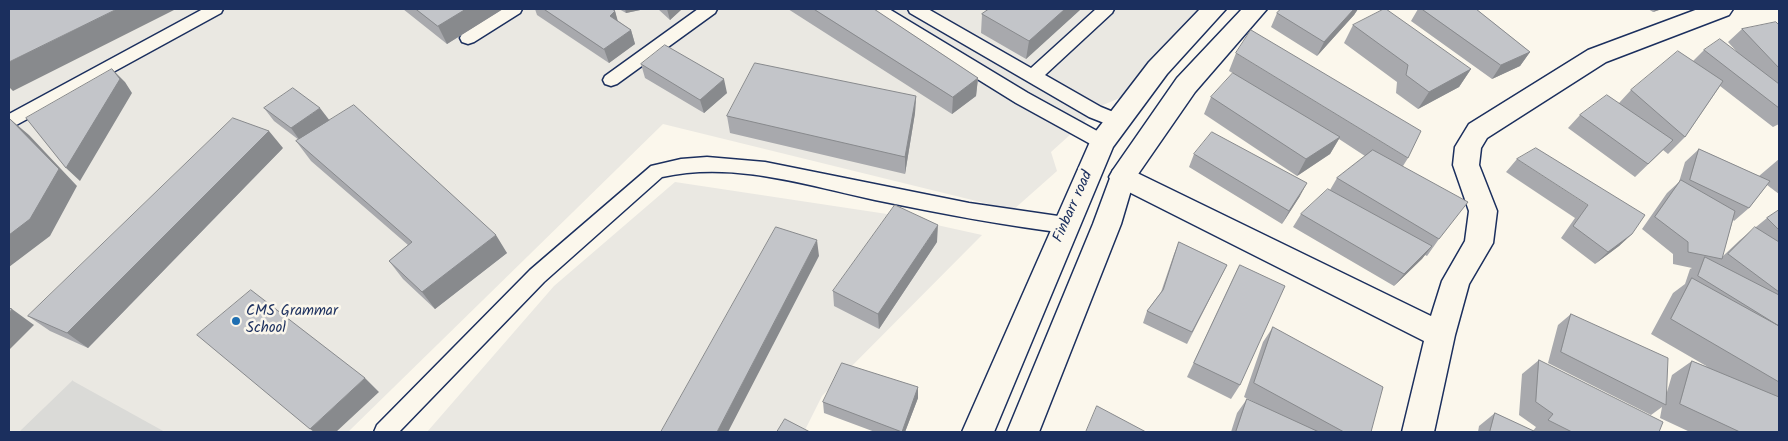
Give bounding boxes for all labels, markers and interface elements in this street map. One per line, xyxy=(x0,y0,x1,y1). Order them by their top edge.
street label: Finbarr road xyxy=(1050,168,1098,246)
place label: CMS Grammar School xyxy=(246,303,338,338)
marker: CMS Grammar School xyxy=(230,315,242,327)

